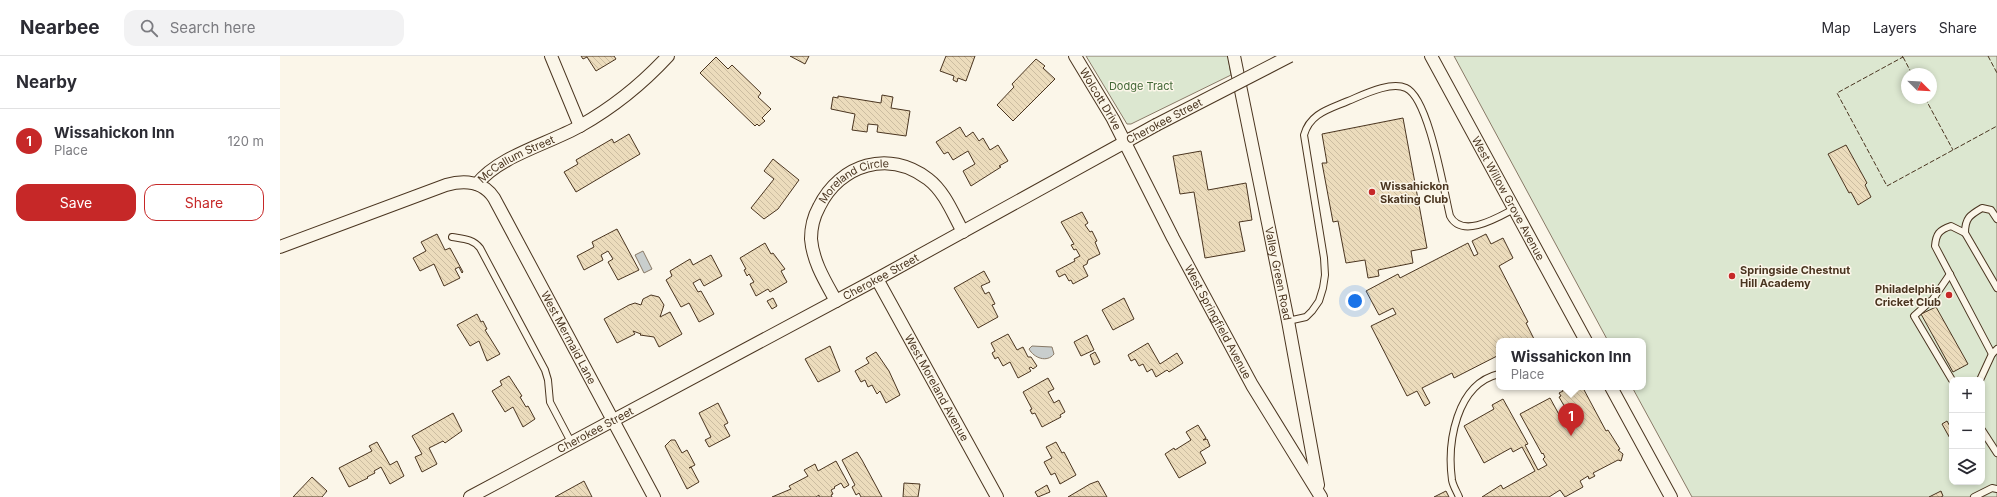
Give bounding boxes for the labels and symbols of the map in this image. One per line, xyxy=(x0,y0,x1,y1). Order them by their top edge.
street label: Wolcott Drive xyxy=(1077,65,1124,132)
north arrow xyxy=(1901,68,1937,104)
park label: Dodge Tract xyxy=(1109,79,1174,93)
street label: Cherokee Street xyxy=(1124,95,1205,147)
street label: McCallum Street xyxy=(474,132,557,186)
street label: West Willow Grove Avenue xyxy=(1469,134,1548,263)
street label: Moreland Circle xyxy=(815,156,889,206)
place label: Wissahickon Skating Club xyxy=(1380,179,1449,206)
marker: Wissahickon Skating Club xyxy=(1367,187,1377,197)
street label: Valley Green Road xyxy=(1262,225,1295,322)
street label: Cherokee Street xyxy=(840,250,921,303)
street label: West Springfield Avenue xyxy=(1182,262,1254,381)
place label: Springside Chestnut Hill Academy xyxy=(1740,263,1850,290)
marker: Springside Chestnut Hill Academy xyxy=(1727,271,1737,281)
place label: Philadelphia Cricket Club xyxy=(1875,282,1941,309)
street label: West Mermaid Lane xyxy=(538,289,599,386)
marker: Philadelphia Cricket Club xyxy=(1944,290,1954,300)
your location xyxy=(1345,291,1365,311)
street label: West Moreland Avenue xyxy=(902,332,972,444)
pin: 1 xyxy=(1558,403,1584,436)
street label: Cherokee Street xyxy=(555,404,636,456)

